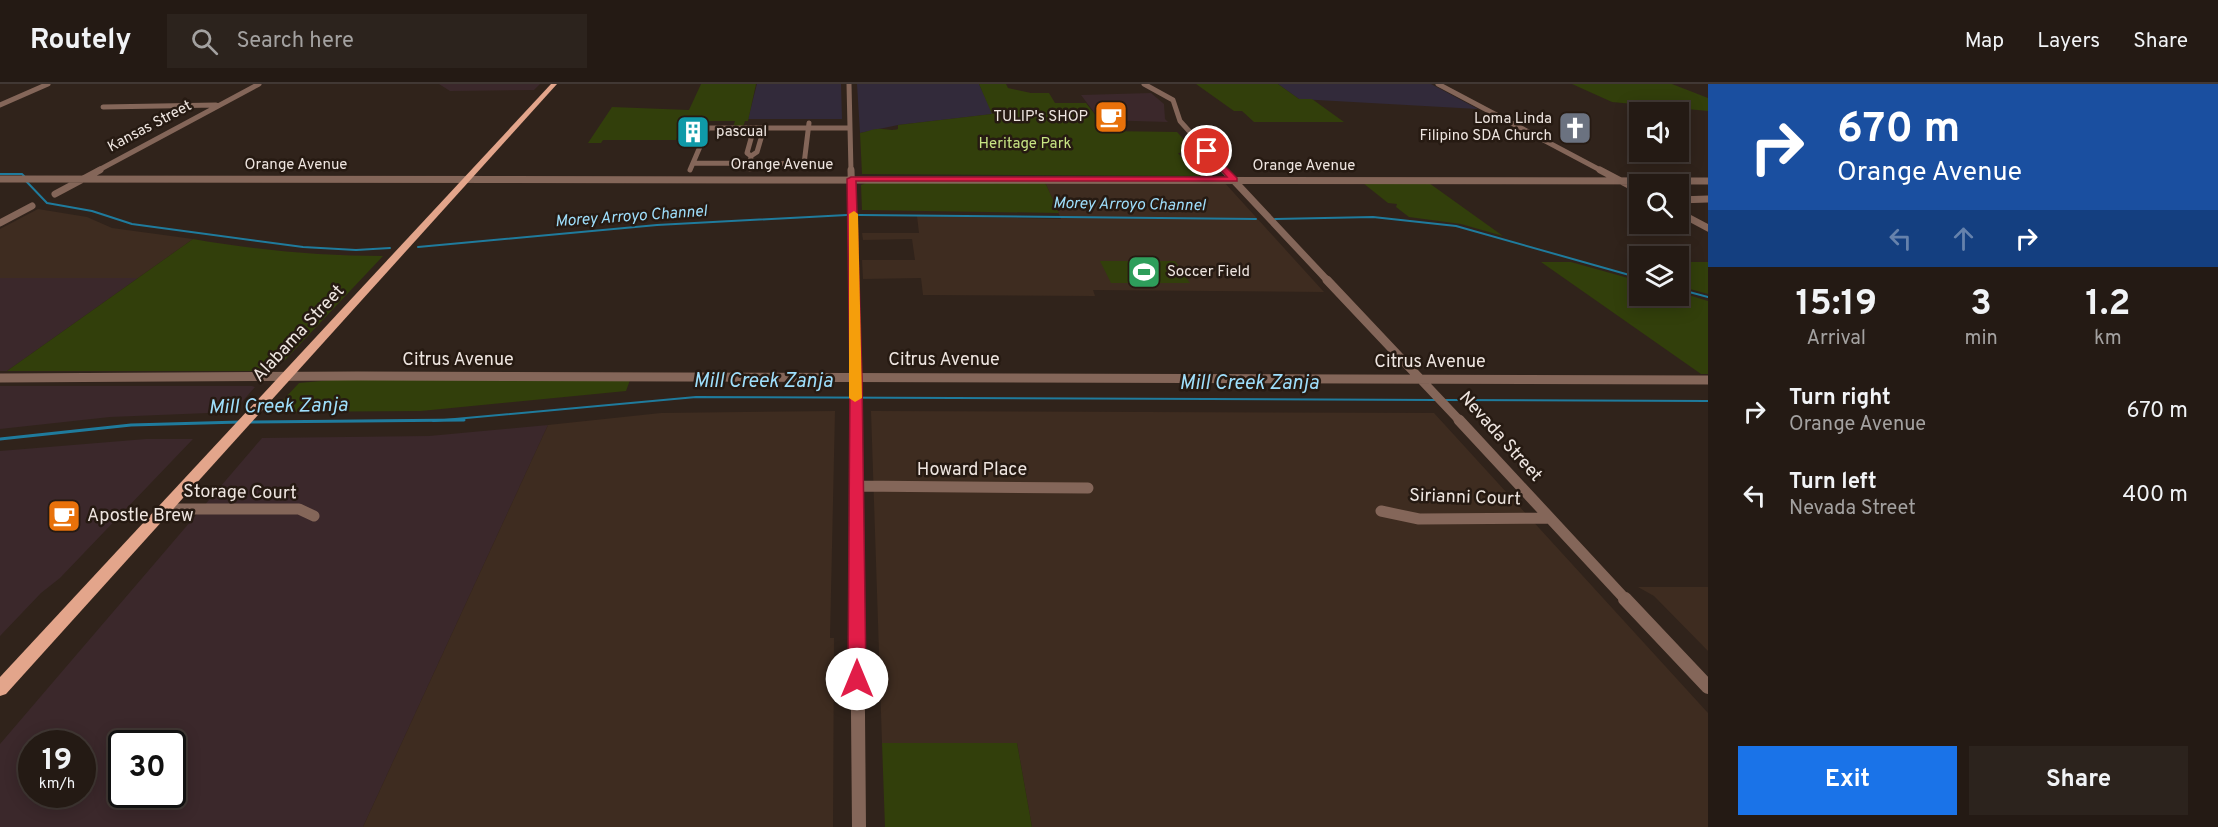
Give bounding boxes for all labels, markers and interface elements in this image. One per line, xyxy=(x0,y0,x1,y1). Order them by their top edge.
search box xyxy=(167,14,587,68)
text: Routely xyxy=(30,23,131,59)
icon: search xyxy=(188,25,221,58)
text: Search here xyxy=(236,28,354,55)
text: Map xyxy=(1965,28,2004,55)
text: Layers xyxy=(2037,28,2100,55)
text: Share xyxy=(2133,28,2188,55)
street label: Kansas Street xyxy=(105,97,195,157)
cafe icon: TULIP's SHOP xyxy=(1093,99,1129,135)
map controls xyxy=(1629,102,1689,306)
button: sound xyxy=(1629,102,1689,162)
text: 670 m xyxy=(1837,104,1960,157)
place label: TULIP's SHOP xyxy=(993,108,1088,127)
icon: right xyxy=(1738,108,1816,186)
place label: Loma Linda Filipino SDA Church xyxy=(1419,110,1552,146)
church icon: Loma Linda Filipino SDA Church xyxy=(1557,110,1593,146)
building icon: pascual xyxy=(675,114,711,150)
place label: pascual xyxy=(716,123,767,142)
pin xyxy=(1181,125,1232,176)
icon: arrive xyxy=(1190,134,1223,167)
park label: Heritage Park xyxy=(979,135,1071,154)
street label: Orange Avenue xyxy=(245,156,347,175)
street label: Orange Avenue xyxy=(731,156,833,175)
text: Orange Avenue xyxy=(1837,156,2022,190)
street label: Orange Avenue xyxy=(1253,157,1355,176)
button: search xyxy=(1629,174,1689,234)
water label: Morey Arroyo Channel xyxy=(1053,194,1206,216)
water label: Morey Arroyo Channel xyxy=(554,202,709,232)
icon: left xyxy=(1884,222,1917,255)
icon: ahead xyxy=(1947,222,1980,255)
icon: right xyxy=(2010,222,2043,255)
button: layers xyxy=(1629,246,1689,306)
sports icon: Soccer Field xyxy=(1126,254,1162,290)
place label: Soccer Field xyxy=(1167,263,1250,282)
street label: Alabama Street xyxy=(248,280,350,388)
text: 15:19 xyxy=(1795,282,1877,328)
text: 3 xyxy=(1970,282,1992,328)
text: 1.2 xyxy=(2085,282,2131,328)
text: Arrival xyxy=(1806,326,1866,352)
text: min xyxy=(1965,326,1998,352)
text: km xyxy=(2094,326,2122,352)
street label: Citrus Avenue xyxy=(402,349,514,372)
street label: Citrus Avenue xyxy=(888,349,1000,372)
street label: Citrus Avenue xyxy=(1374,351,1486,374)
water label: Mill Creek Zanja xyxy=(693,369,833,395)
water label: Mill Creek Zanja xyxy=(1179,371,1319,397)
text: Turn right xyxy=(1789,385,1891,412)
street label: Nevada Street xyxy=(1453,387,1547,487)
water label: Mill Creek Zanja xyxy=(208,393,349,421)
icon: right xyxy=(1738,395,1771,428)
text: 670 m xyxy=(2127,398,2188,425)
text: Orange Avenue xyxy=(1789,412,1926,438)
street label: Howard Place xyxy=(917,459,1027,482)
text: Turn left xyxy=(1789,469,1877,496)
icon: left xyxy=(1738,479,1771,512)
street label: Storage Court xyxy=(183,481,297,505)
text: 400 m xyxy=(2122,482,2188,509)
street label: Sirianni Court xyxy=(1409,485,1521,511)
text: Nevada Street xyxy=(1789,496,1916,522)
cafe icon: Apostle Brew xyxy=(46,498,82,534)
place label: Apostle Brew xyxy=(87,505,194,528)
position arrow xyxy=(825,647,889,711)
speed limit sign: 30 xyxy=(108,730,186,808)
text: 19 xyxy=(42,743,72,780)
button: Exit xyxy=(1738,746,1957,815)
button: Share xyxy=(1969,746,2188,815)
text: km/h xyxy=(39,775,75,794)

